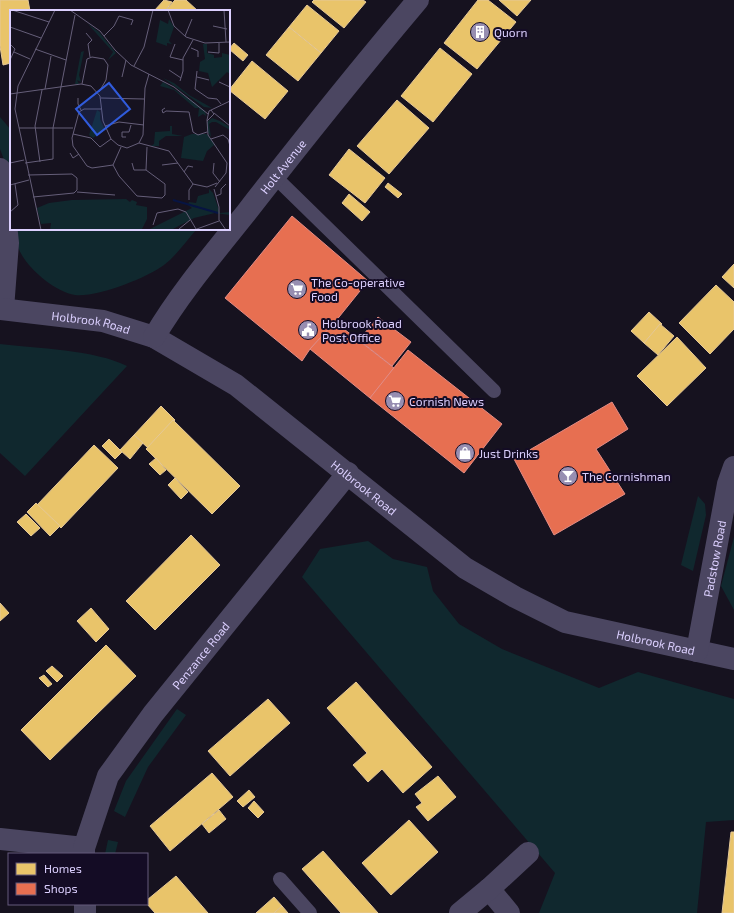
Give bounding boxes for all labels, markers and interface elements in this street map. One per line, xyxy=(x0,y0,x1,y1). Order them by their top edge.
inset map xyxy=(10,10,230,230)
building icon: Quorn xyxy=(469,21,491,43)
place label: Quorn xyxy=(494,25,527,40)
street label: Holt Avenue xyxy=(257,136,309,196)
place label: The Co-operative Food xyxy=(311,275,405,303)
supermarket icon: The Co-operative Food xyxy=(286,278,308,300)
street label: Holbrook Road xyxy=(51,308,132,336)
place label: Holbrook Road Post Office xyxy=(322,316,402,344)
public building icon: Holbrook Road Post Office xyxy=(297,319,319,341)
supermarket icon: Cornish News xyxy=(384,390,406,412)
place label: Cornish News xyxy=(409,394,484,408)
shop icon: Just Drinks xyxy=(454,442,476,464)
place label: Just Drinks xyxy=(479,446,538,460)
street label: Holbrook Road xyxy=(328,457,400,518)
bar icon: The Cornishman xyxy=(557,465,579,487)
place label: The Cornishman xyxy=(582,469,671,483)
street label: Padstow Road xyxy=(700,519,728,598)
street label: Penzance Road xyxy=(169,619,232,692)
street label: Holbrook Road xyxy=(615,627,696,657)
legend xyxy=(8,853,148,905)
text: Homes xyxy=(44,861,82,875)
text: Shops xyxy=(44,881,78,895)

